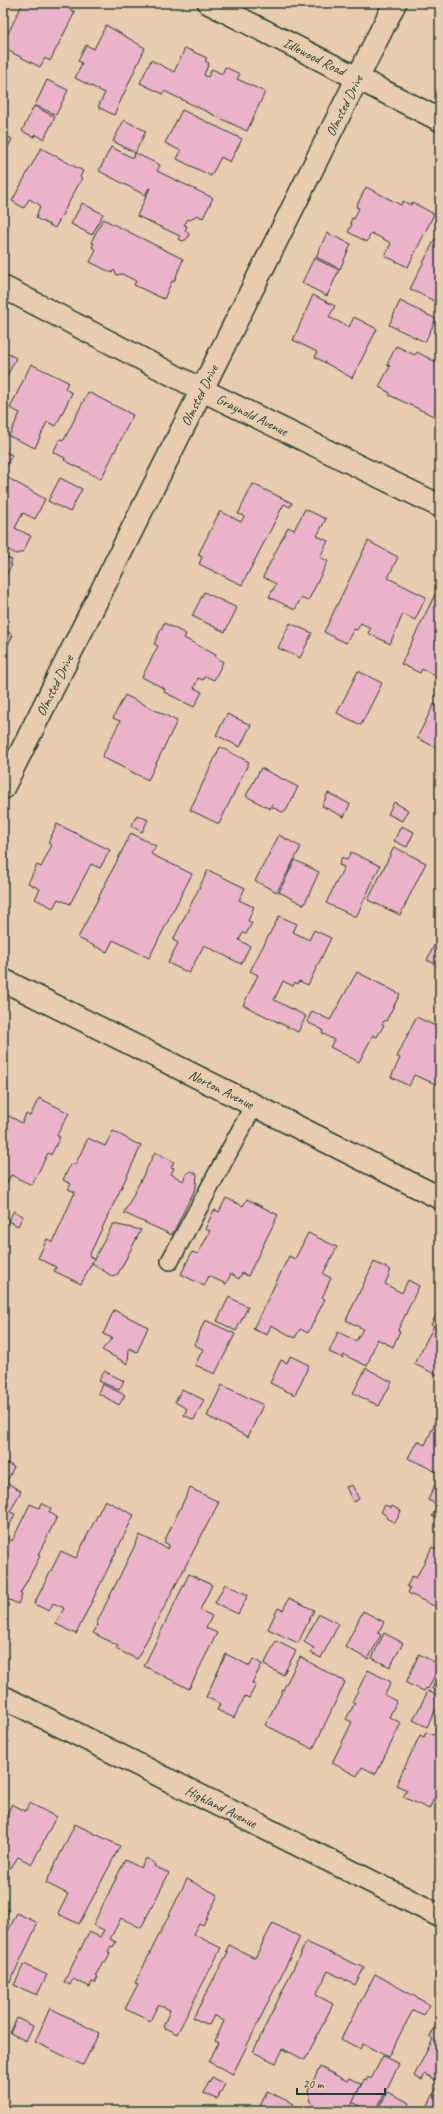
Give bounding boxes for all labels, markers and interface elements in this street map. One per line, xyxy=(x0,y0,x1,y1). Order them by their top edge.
street label: Idlewood Road xyxy=(280,34,350,81)
street label: Olmsted Drive xyxy=(322,71,367,139)
street label: Olmsted Drive xyxy=(177,361,223,429)
street label: Graynold Avenue xyxy=(214,390,292,440)
street label: Olmsted Drive xyxy=(32,651,78,719)
street label: Norton Avenue xyxy=(186,1066,257,1113)
street label: Highland Avenue xyxy=(183,1782,261,1832)
scale bar xyxy=(297,2070,385,2096)
text: 20 m xyxy=(303,2076,325,2092)

